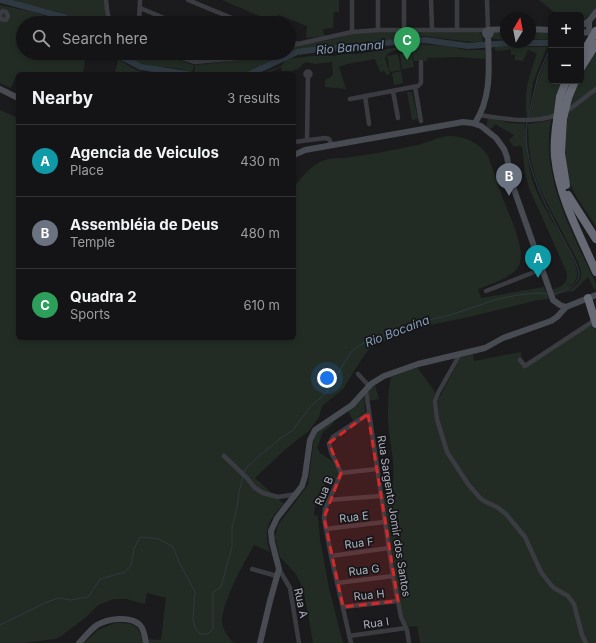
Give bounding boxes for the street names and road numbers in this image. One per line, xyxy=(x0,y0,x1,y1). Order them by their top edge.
street label: Rua Sargento Jomir dos Santos xyxy=(374,434,414,598)
street label: Rua B xyxy=(312,474,336,508)
street label: Rua E xyxy=(339,508,369,526)
street label: Rua F xyxy=(344,534,374,552)
street label: Rua G xyxy=(348,561,380,579)
street label: Rua H xyxy=(353,586,385,604)
street label: Rua A xyxy=(291,587,311,620)
street label: Rua I xyxy=(362,614,390,632)

